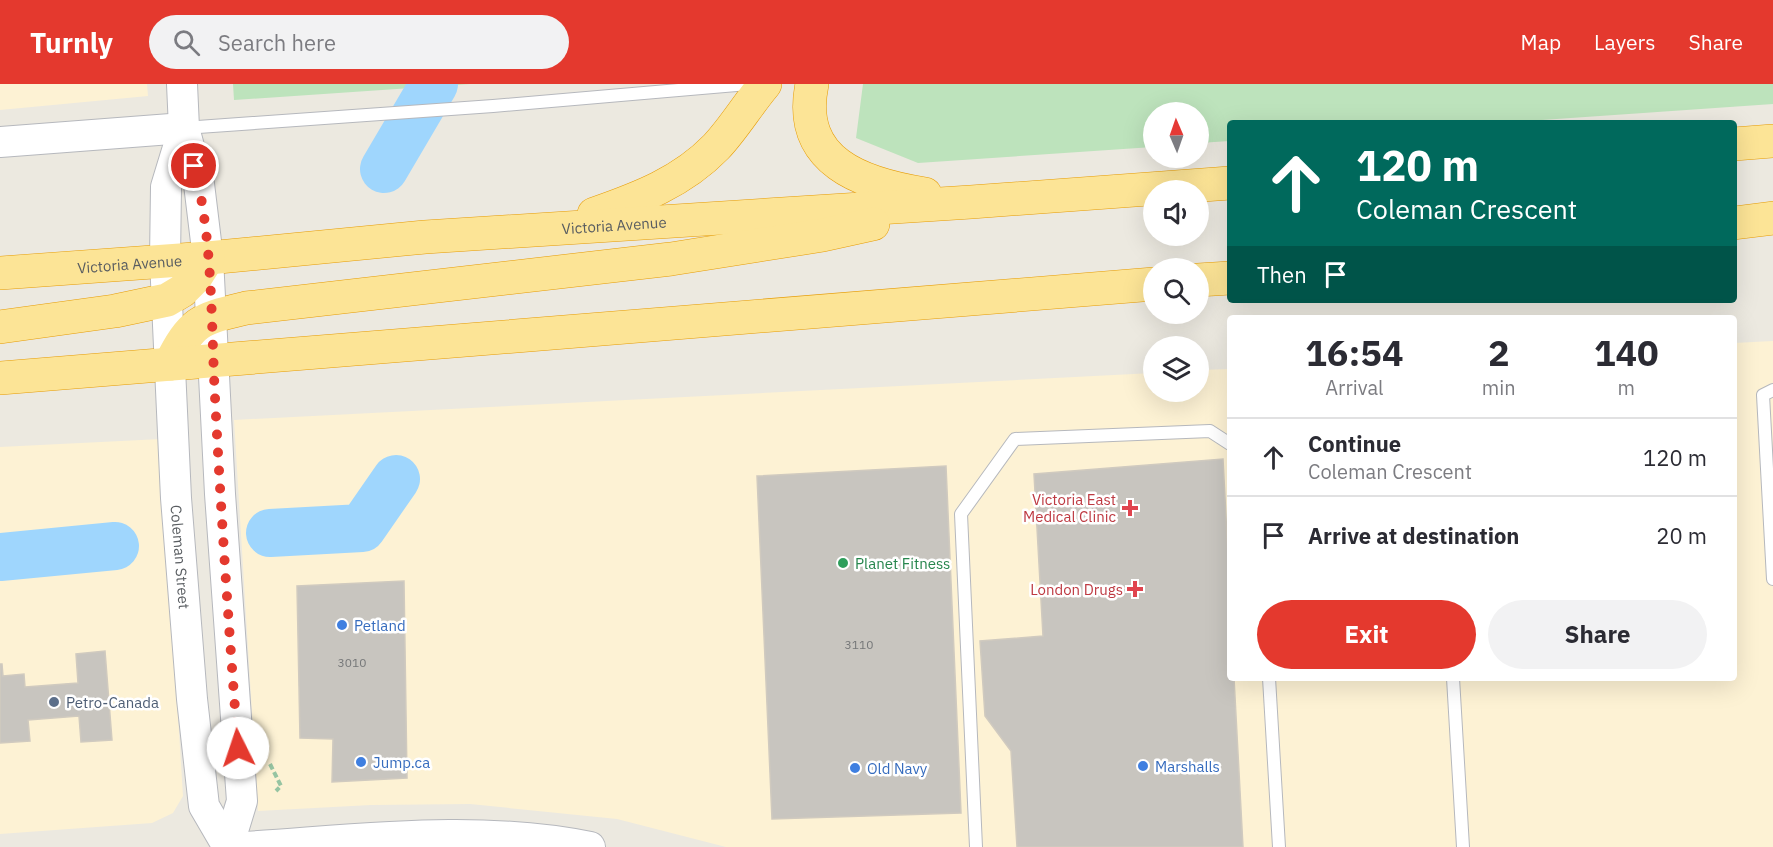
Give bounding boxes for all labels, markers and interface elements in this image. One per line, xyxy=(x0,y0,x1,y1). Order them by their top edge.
search box xyxy=(149,15,569,69)
text: Turnly xyxy=(30,24,113,61)
icon: search xyxy=(170,26,203,59)
text: Search here xyxy=(218,28,336,57)
text: Map xyxy=(1521,28,1561,56)
text: Layers xyxy=(1594,28,1656,56)
text: Share xyxy=(1689,28,1743,56)
north arrow xyxy=(1143,102,1209,168)
map controls xyxy=(1143,102,1209,402)
text: 120 m xyxy=(1356,138,1479,193)
pin xyxy=(168,140,219,191)
icon: ahead xyxy=(1257,144,1335,222)
icon: arrive xyxy=(177,149,210,182)
button: sound xyxy=(1143,180,1209,246)
text: Coleman Crescent xyxy=(1356,191,1577,226)
street label: Victoria Avenue xyxy=(561,212,667,238)
street label: Victoria Avenue xyxy=(77,250,183,277)
button: search xyxy=(1143,258,1209,324)
icon: arrive xyxy=(1319,258,1352,291)
text: Then xyxy=(1257,260,1307,289)
text: 16:54 xyxy=(1305,329,1404,376)
text: 2 xyxy=(1488,329,1510,376)
text: 140 xyxy=(1594,329,1659,376)
button: layers xyxy=(1143,336,1209,402)
text: Arrival xyxy=(1325,374,1384,401)
text: min xyxy=(1482,374,1516,401)
text: m xyxy=(1618,374,1635,401)
text: Continue xyxy=(1308,429,1401,458)
icon: ahead xyxy=(1257,441,1290,474)
text: 120 m xyxy=(1643,443,1707,472)
text: Coleman Crescent xyxy=(1308,458,1472,485)
place label: Victoria East Medical Clinic xyxy=(1023,490,1116,526)
marker: Victoria East Medical Clinic xyxy=(1121,499,1139,517)
street label: Coleman Street xyxy=(167,504,194,610)
icon: arrive xyxy=(1257,519,1290,552)
text: Arrive at destination xyxy=(1308,521,1519,550)
text: 20 m xyxy=(1656,521,1707,550)
place label: Planet Fitness xyxy=(855,554,950,573)
marker: Planet Fitness xyxy=(836,556,850,570)
place label: London Drugs xyxy=(1030,580,1123,599)
marker: London Drugs xyxy=(1128,582,1142,596)
button: Exit xyxy=(1257,600,1476,669)
button: Share xyxy=(1488,600,1707,669)
place label: Petland xyxy=(354,616,406,635)
marker: Petland xyxy=(335,618,349,632)
house number: 3110 xyxy=(845,637,873,652)
house number: 3010 xyxy=(338,655,366,670)
place label: Petro-Canada xyxy=(66,693,159,712)
marker: Petro-Canada xyxy=(47,695,61,709)
position arrow xyxy=(206,716,270,780)
place label: Jump.ca xyxy=(373,753,430,772)
marker: Jump.ca xyxy=(354,755,368,769)
place label: Marshalls xyxy=(1155,757,1220,776)
place label: Old Navy xyxy=(867,759,928,778)
marker: Marshalls xyxy=(1136,759,1150,773)
marker: Old Navy xyxy=(848,761,862,775)

